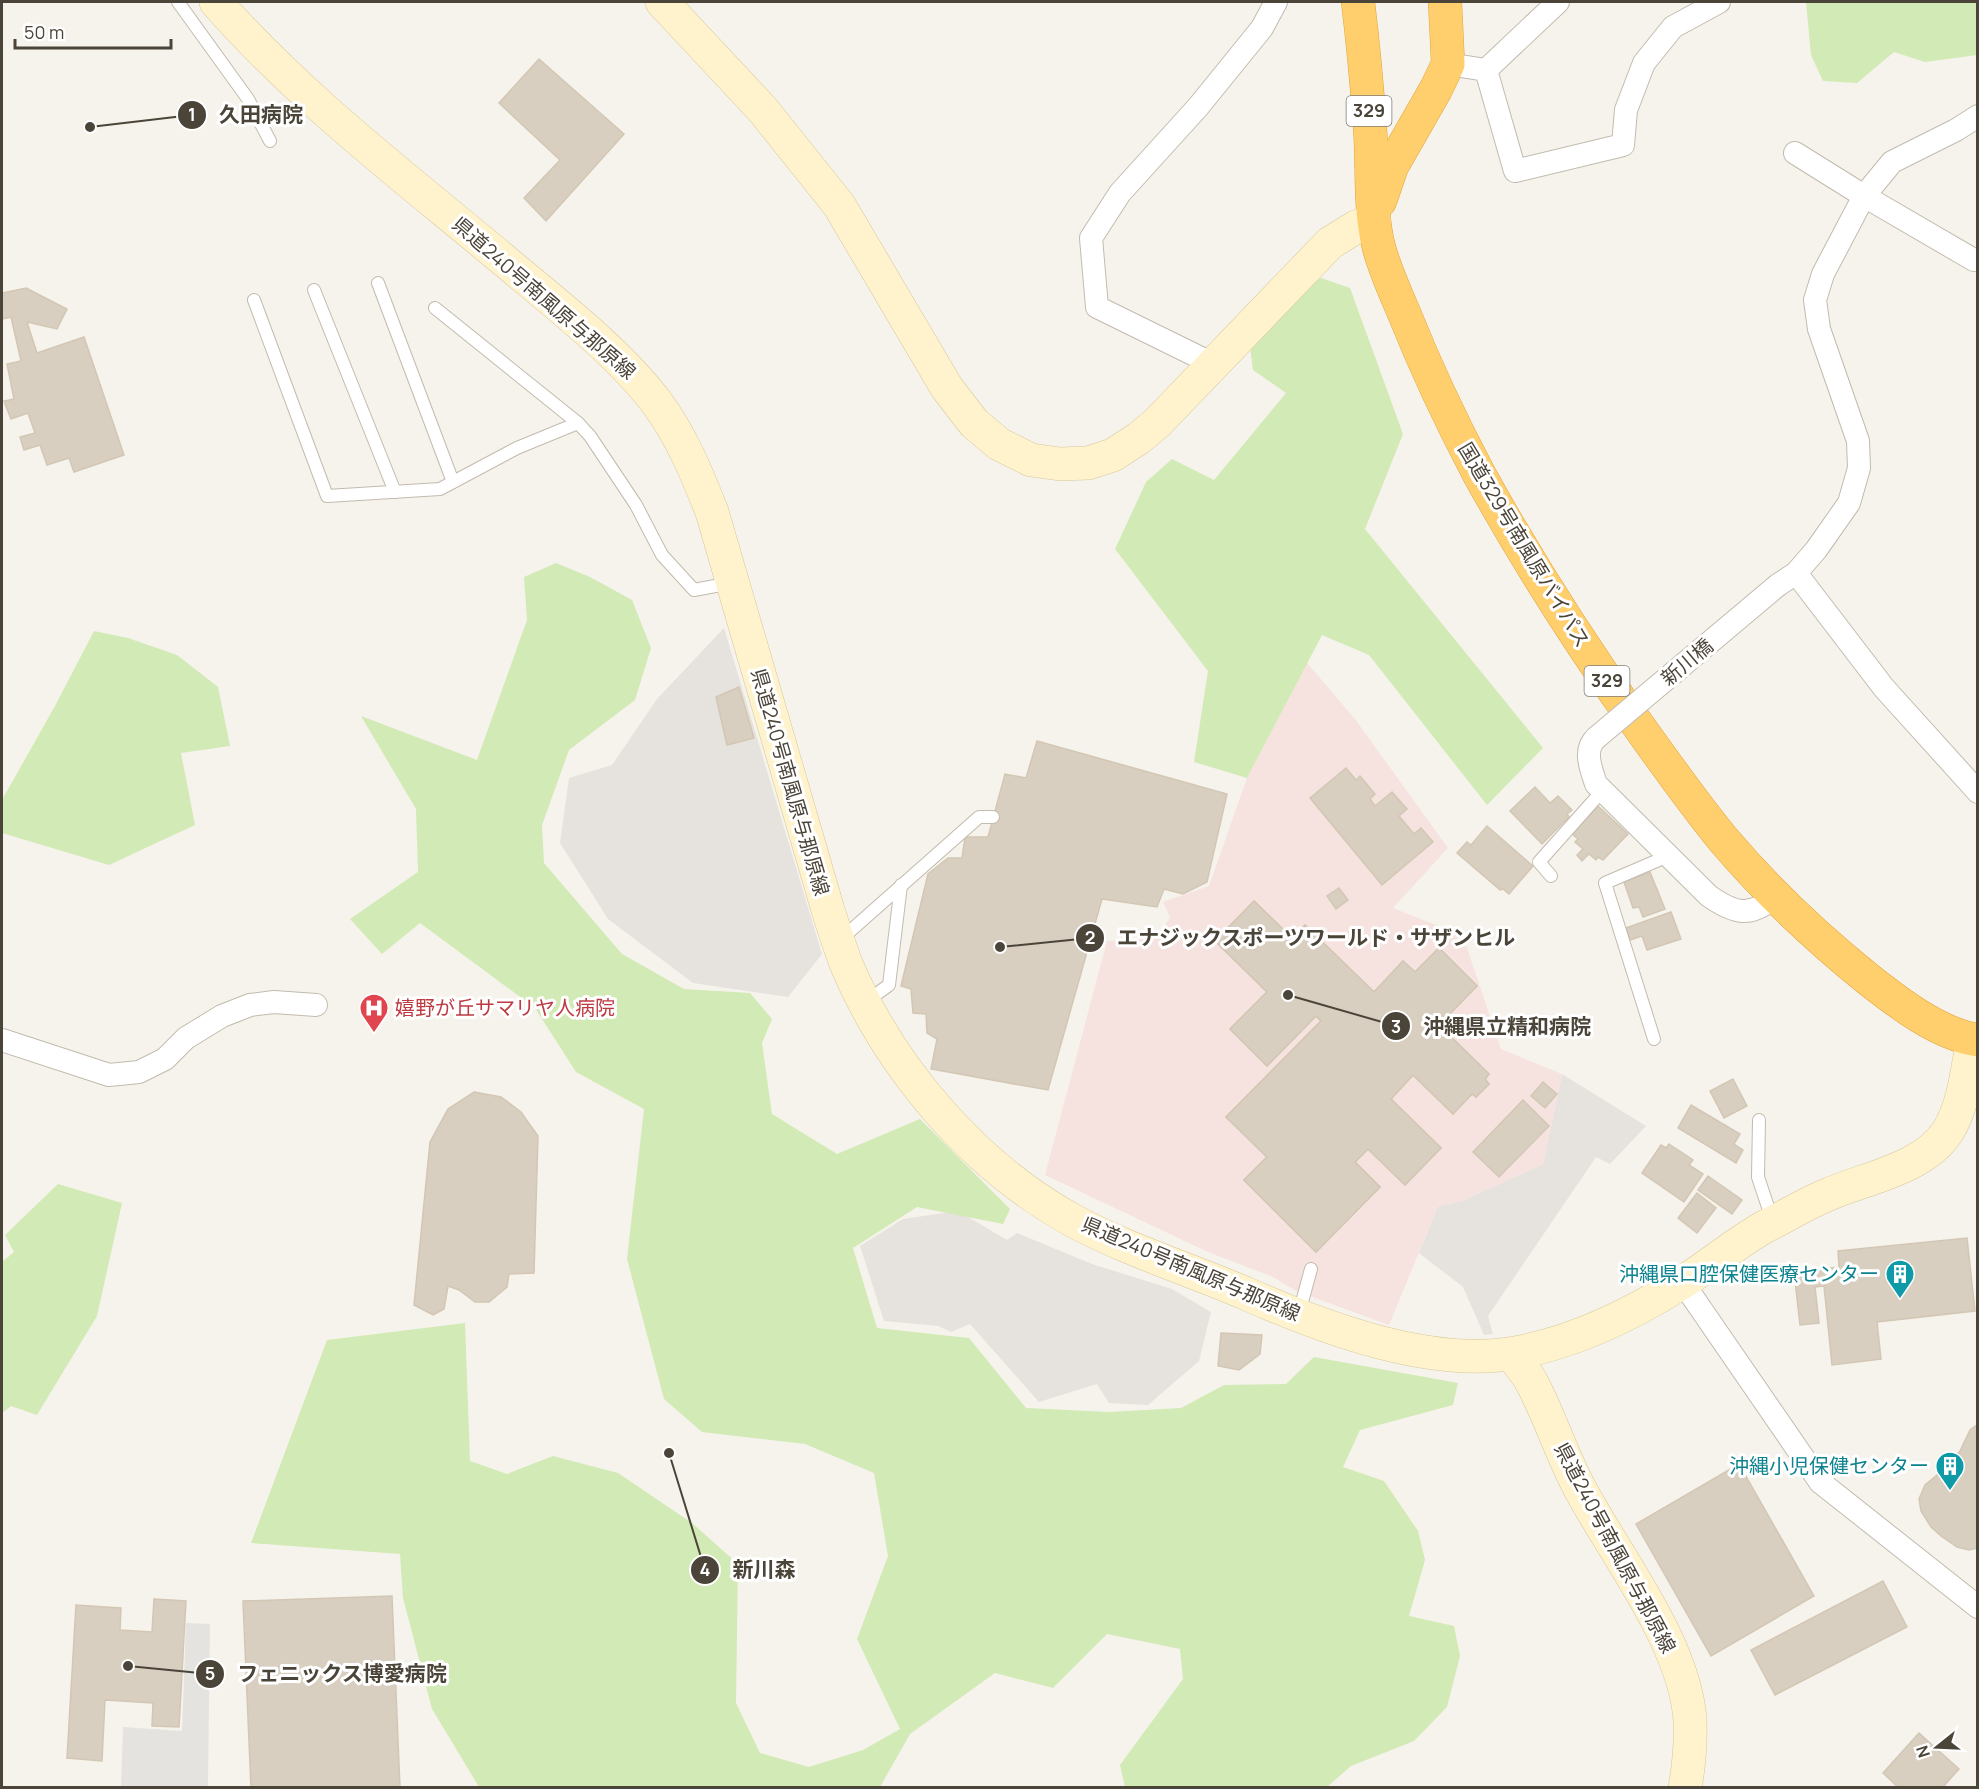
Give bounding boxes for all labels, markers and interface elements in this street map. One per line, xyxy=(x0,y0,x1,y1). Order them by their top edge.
scale bar xyxy=(15,12,171,50)
text: 50 m xyxy=(24,20,64,44)
callout: 久田病院 xyxy=(177,96,315,135)
road number: 329 xyxy=(1346,96,1392,126)
text: 久田病院 xyxy=(219,100,303,128)
text: 1 xyxy=(188,102,196,126)
street label: 県道240号南風原与那原線 xyxy=(447,210,642,385)
street label: 国道329号南風原バイパス xyxy=(1452,437,1596,652)
street label: 新川橋 xyxy=(1655,632,1718,691)
street label: 県道240号南風原与那原線 xyxy=(745,665,836,899)
road number: 329 xyxy=(1584,666,1630,696)
callout: エナジックスポーツワールド・サザンヒル xyxy=(1075,918,1528,957)
text: エナジックスポーツワールド・サザンヒル xyxy=(1117,923,1515,951)
text: 2 xyxy=(1085,925,1095,949)
hospital icon: 嬉野が丘サマリヤ人病院 xyxy=(358,992,390,1034)
place label: 嬉野が丘サマリヤ人病院 xyxy=(395,994,615,1021)
callout: 沖縄県立精和病院 xyxy=(1381,1007,1603,1046)
text: 沖縄県立精和病院 xyxy=(1423,1012,1591,1040)
text: 3 xyxy=(1391,1014,1401,1038)
street label: 県道240号南風原与那原線 xyxy=(1078,1210,1305,1327)
building icon: 沖縄県口腔保健医療センター xyxy=(1884,1258,1916,1300)
place label: 沖縄県口腔保健医療センター xyxy=(1619,1260,1879,1287)
street label: 県道240号南風原与那原線 xyxy=(1548,1438,1683,1658)
building icon: 沖縄小児保健センター xyxy=(1934,1450,1966,1492)
place label: 沖縄小児保健センター xyxy=(1729,1452,1929,1479)
callout: 新川森 xyxy=(690,1550,807,1589)
text: 新川森 xyxy=(733,1555,796,1583)
text: 4 xyxy=(700,1557,711,1581)
callout: フェニックス博愛病院 xyxy=(195,1654,459,1693)
text: フェニックス博愛病院 xyxy=(237,1659,447,1687)
text: 5 xyxy=(205,1661,215,1685)
north arrow xyxy=(1907,1717,1967,1777)
text: N xyxy=(1910,1743,1935,1761)

